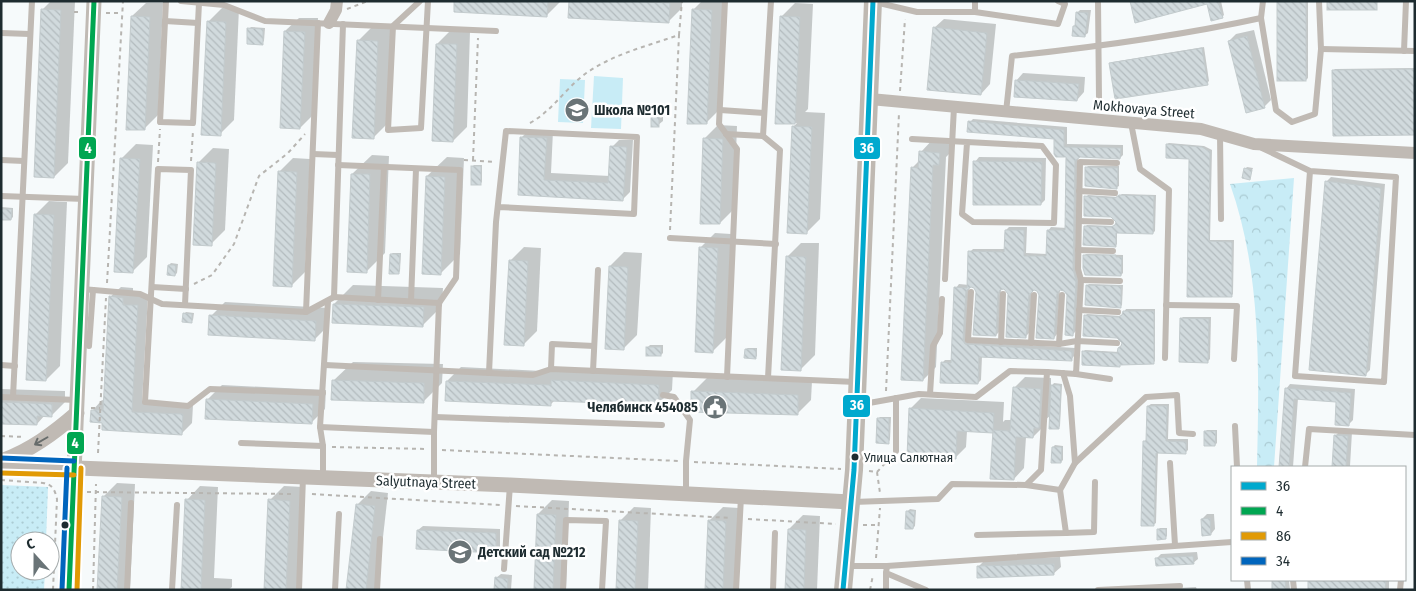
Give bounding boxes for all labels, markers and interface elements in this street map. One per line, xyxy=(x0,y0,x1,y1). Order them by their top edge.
school or university icon: Школа №101 xyxy=(564,97,590,123)
street label: Mokhovaya Street xyxy=(1092,97,1196,122)
place label: Школа №101 xyxy=(594,102,670,119)
line badge: 4 xyxy=(78,136,97,160)
line badge: 36 xyxy=(853,136,881,160)
text: 4 xyxy=(84,140,92,157)
text: 36 xyxy=(859,140,874,157)
public building icon: Челябинск 454085 xyxy=(702,394,728,420)
line badge: 36 xyxy=(842,394,871,418)
text: 36 xyxy=(849,397,864,414)
place label: Челябинск 454085 xyxy=(588,399,698,416)
line badge: 4 xyxy=(66,431,85,455)
text: 4 xyxy=(71,435,79,452)
one-way arrow xyxy=(35,436,49,446)
place label: Улица Салютная xyxy=(863,450,953,465)
marker: Улица Салютная xyxy=(850,452,860,462)
legend xyxy=(1231,466,1406,581)
street label: Salyutnaya Street xyxy=(376,472,477,493)
text: 36 xyxy=(1276,477,1290,495)
text: 4 xyxy=(1276,502,1283,520)
unlabelled marker xyxy=(60,520,70,530)
text: 86 xyxy=(1276,527,1291,545)
north arrow xyxy=(10,531,60,581)
text: С xyxy=(24,535,38,554)
school or university icon: Детский сад №212 xyxy=(447,539,473,565)
place label: Детский сад №212 xyxy=(477,544,586,561)
text: 34 xyxy=(1276,552,1290,570)

